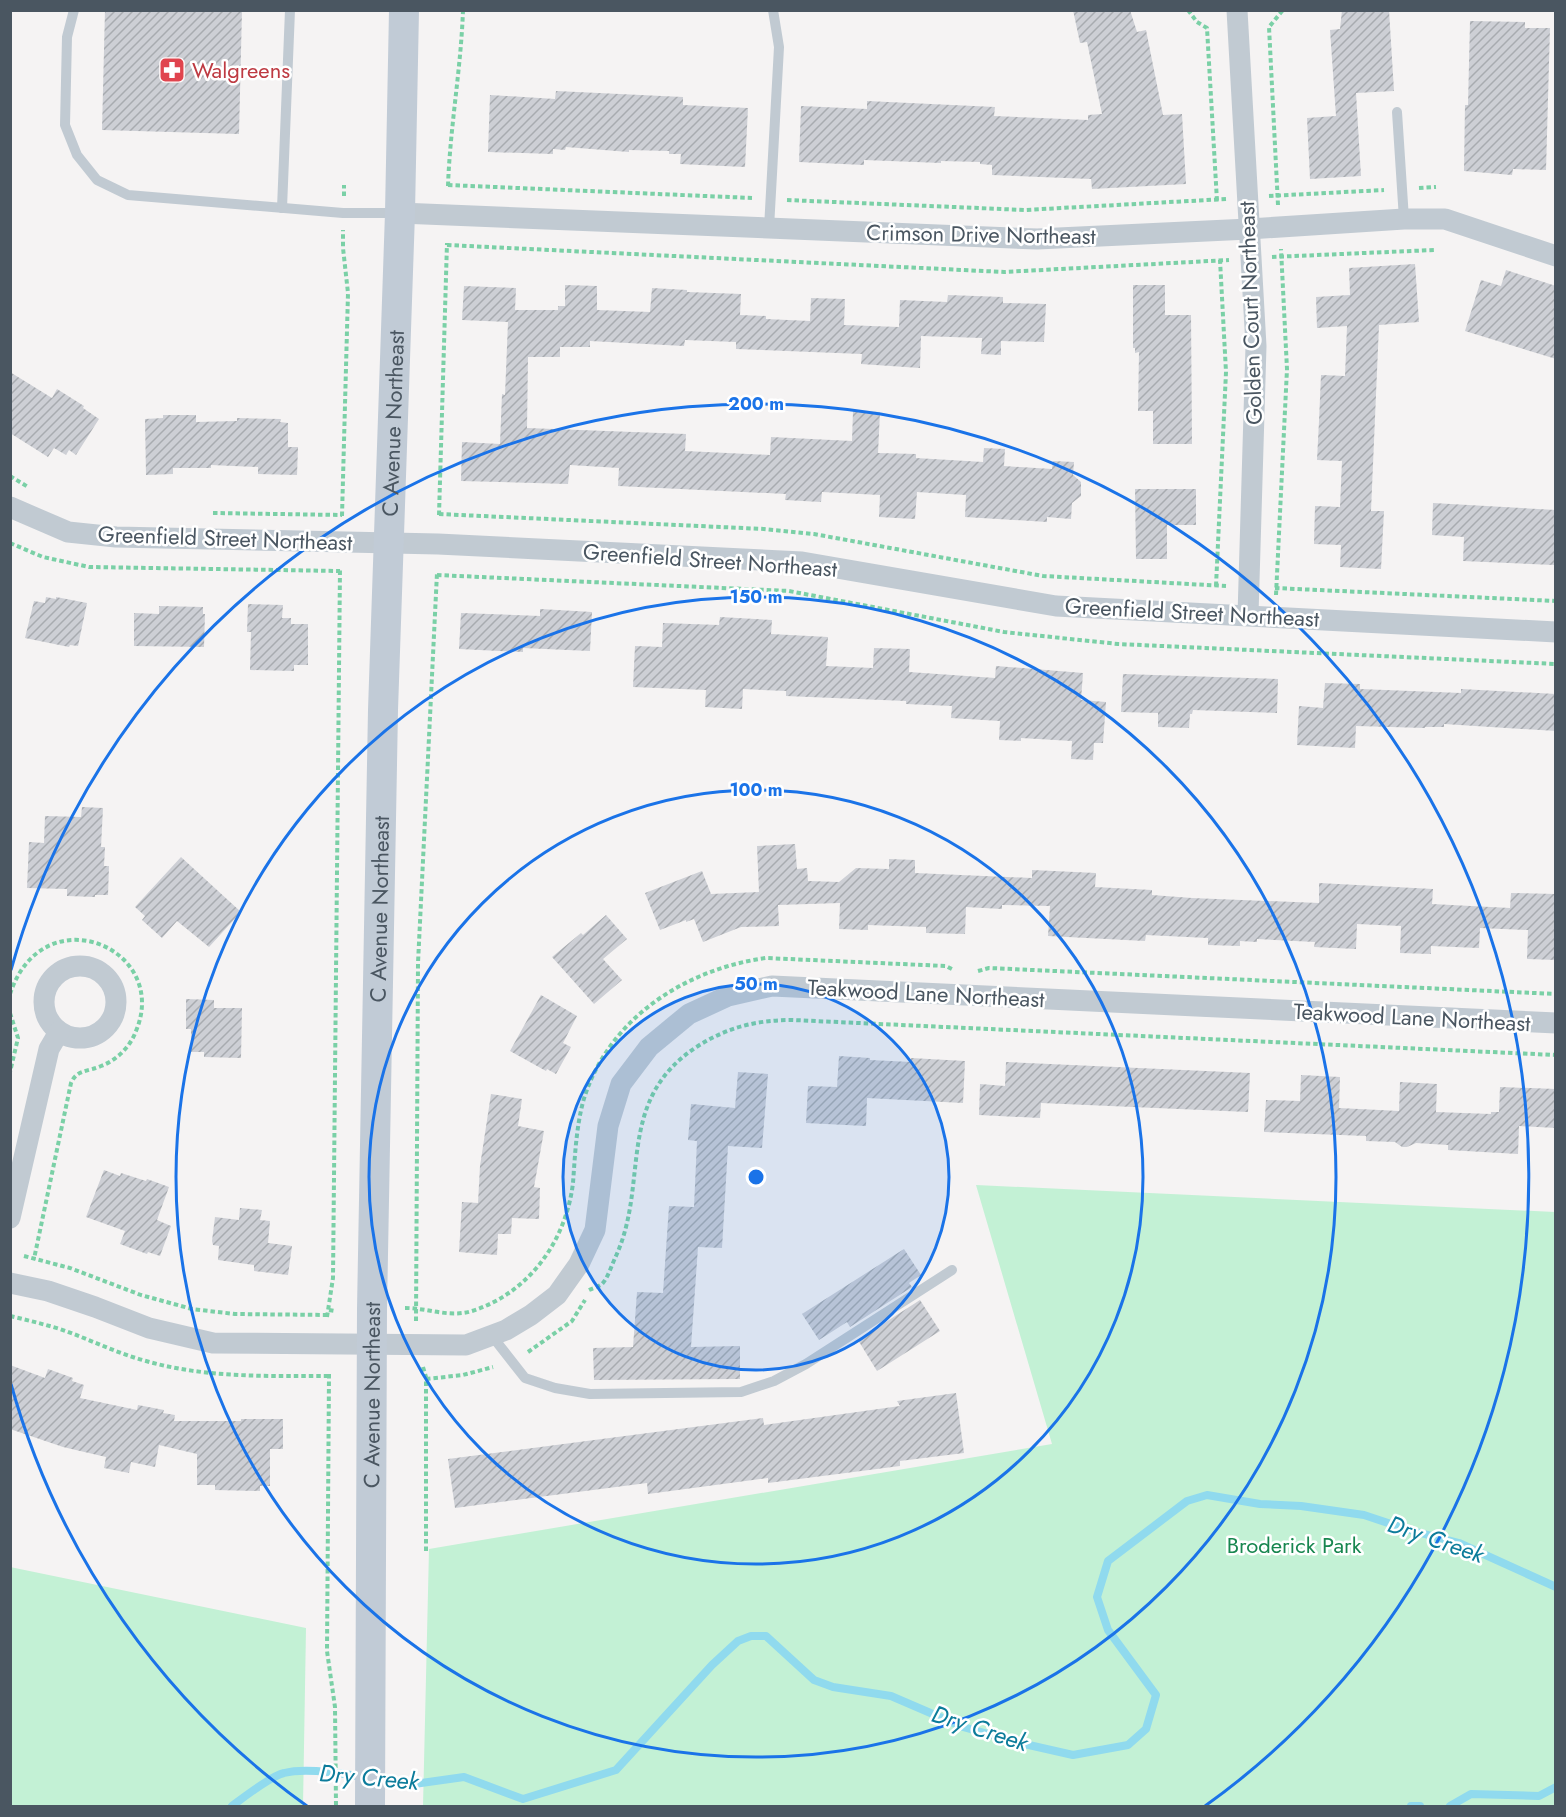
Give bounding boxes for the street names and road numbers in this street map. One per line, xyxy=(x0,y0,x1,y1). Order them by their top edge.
street label: Golden Court Northeast xyxy=(1230,200,1270,425)
street label: Crimson Drive Northeast xyxy=(866,216,1097,252)
street label: C Avenue Northeast xyxy=(374,329,412,517)
street label: Greenfield Street Northeast xyxy=(97,518,354,558)
street label: Greenfield Street Northeast xyxy=(582,535,839,585)
street label: Greenfield Street Northeast xyxy=(1064,589,1321,635)
street label: C Avenue Northeast xyxy=(362,815,397,1003)
street label: Teakwood Lane Northeast xyxy=(807,971,1046,1015)
street label: Teakwood Lane Northeast xyxy=(1293,995,1532,1039)
street label: C Avenue Northeast xyxy=(355,1301,388,1488)

